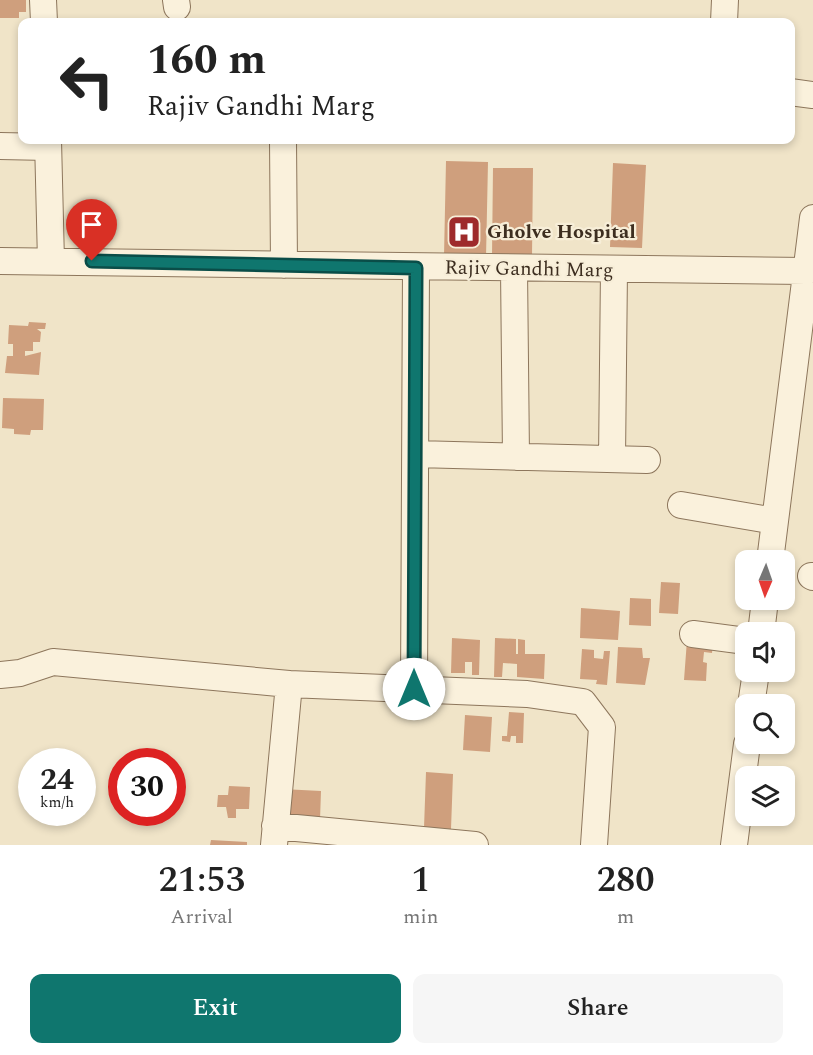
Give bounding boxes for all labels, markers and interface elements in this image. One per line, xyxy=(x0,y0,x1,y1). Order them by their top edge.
text: 160 m xyxy=(147,29,266,92)
icon: left xyxy=(48,42,126,120)
text: Rajiv Gandhi Marg xyxy=(147,86,375,128)
pin xyxy=(66,199,117,261)
icon: arrive xyxy=(75,208,108,241)
hospital icon: Gholve Hospital xyxy=(446,214,482,250)
place label: Gholve Hospital xyxy=(487,217,636,247)
street label: Rajiv Gandhi Marg xyxy=(444,253,614,285)
north arrow xyxy=(735,550,795,610)
map controls xyxy=(735,550,795,826)
button: sound xyxy=(735,622,795,682)
position arrow xyxy=(382,657,446,721)
button: search xyxy=(735,694,795,754)
speed limit sign: 30 xyxy=(108,748,186,826)
text: 24 xyxy=(40,757,74,803)
button: layers xyxy=(735,766,795,826)
text: km/h xyxy=(40,791,74,814)
text: 21:53 xyxy=(158,853,245,908)
text: 1 xyxy=(411,853,430,908)
text: 280 xyxy=(597,853,655,908)
text: Arrival xyxy=(171,902,233,932)
text: min xyxy=(403,902,438,932)
text: m xyxy=(617,902,634,932)
button: Exit xyxy=(30,974,401,1043)
button: Share xyxy=(413,974,783,1043)

